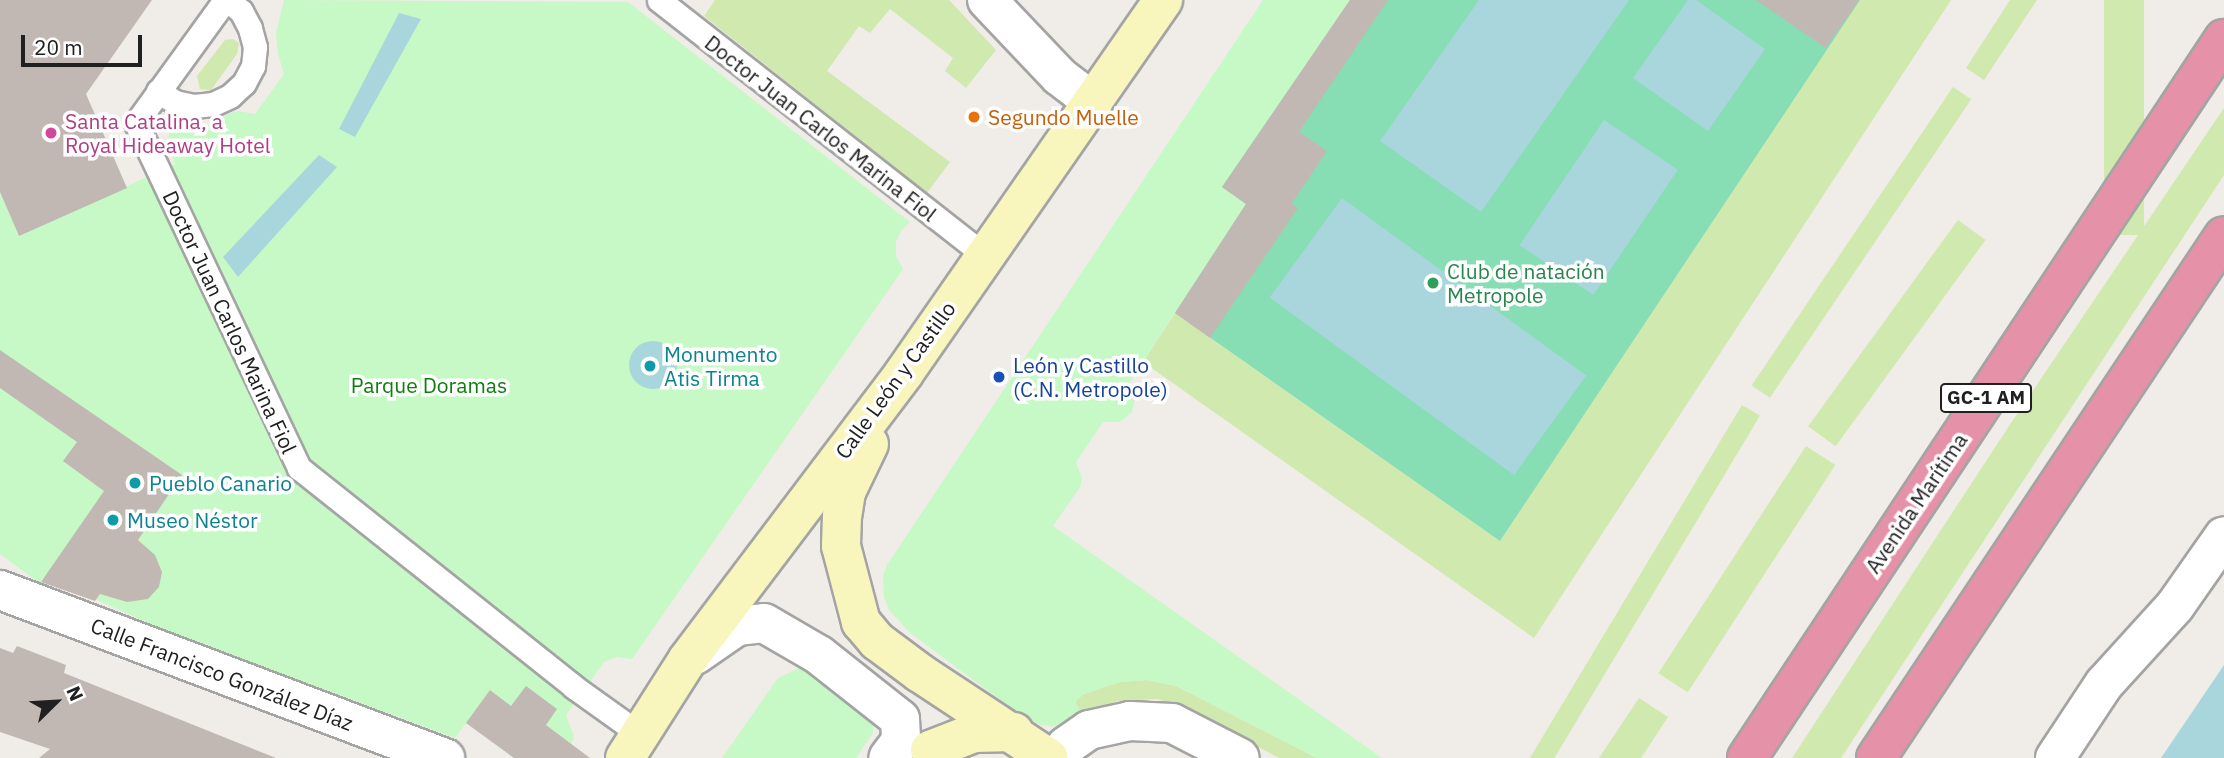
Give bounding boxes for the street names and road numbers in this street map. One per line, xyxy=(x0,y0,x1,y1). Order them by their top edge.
street label: Doctor Juan Carlos Marina Fiol xyxy=(700,30,942,226)
street label: Doctor Juan Carlos Marina Fiol xyxy=(158,187,302,457)
street label: Calle León y Castillo xyxy=(830,297,960,463)
road number: GC-1 AM xyxy=(1939,382,2033,414)
street label: Avenida Marítima xyxy=(1860,428,1972,578)
street label: Calle Francisco González Díaz xyxy=(87,612,357,736)

